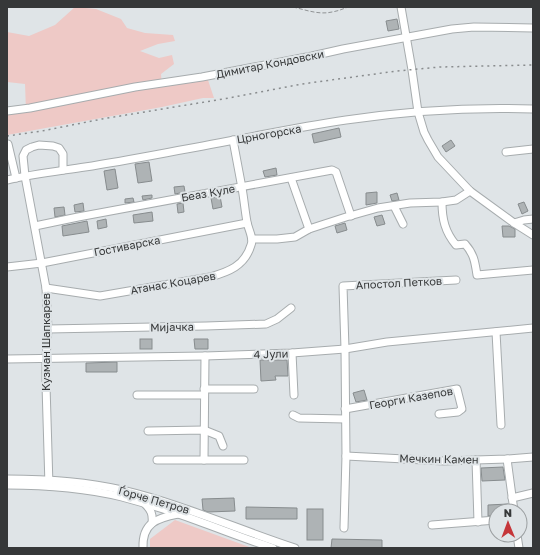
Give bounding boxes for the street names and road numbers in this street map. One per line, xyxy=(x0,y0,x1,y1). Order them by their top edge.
street label: Димитар Кондовски xyxy=(215,47,325,80)
street label: Црногорска xyxy=(236,121,302,146)
street label: Беаз Куле xyxy=(180,181,236,204)
street label: Гостиварска xyxy=(93,233,161,258)
street label: Атанас Коцарев xyxy=(129,269,217,296)
street label: Апостол Петков xyxy=(356,274,442,291)
street label: Кузман Шапкарев xyxy=(39,293,52,391)
street label: Мијачка xyxy=(150,320,194,333)
street label: 4 Јули xyxy=(253,346,289,361)
street label: Георги Казепов xyxy=(368,384,454,411)
street label: Мечкин Камен xyxy=(399,451,479,466)
street label: Ѓорче Петров xyxy=(117,483,191,516)

